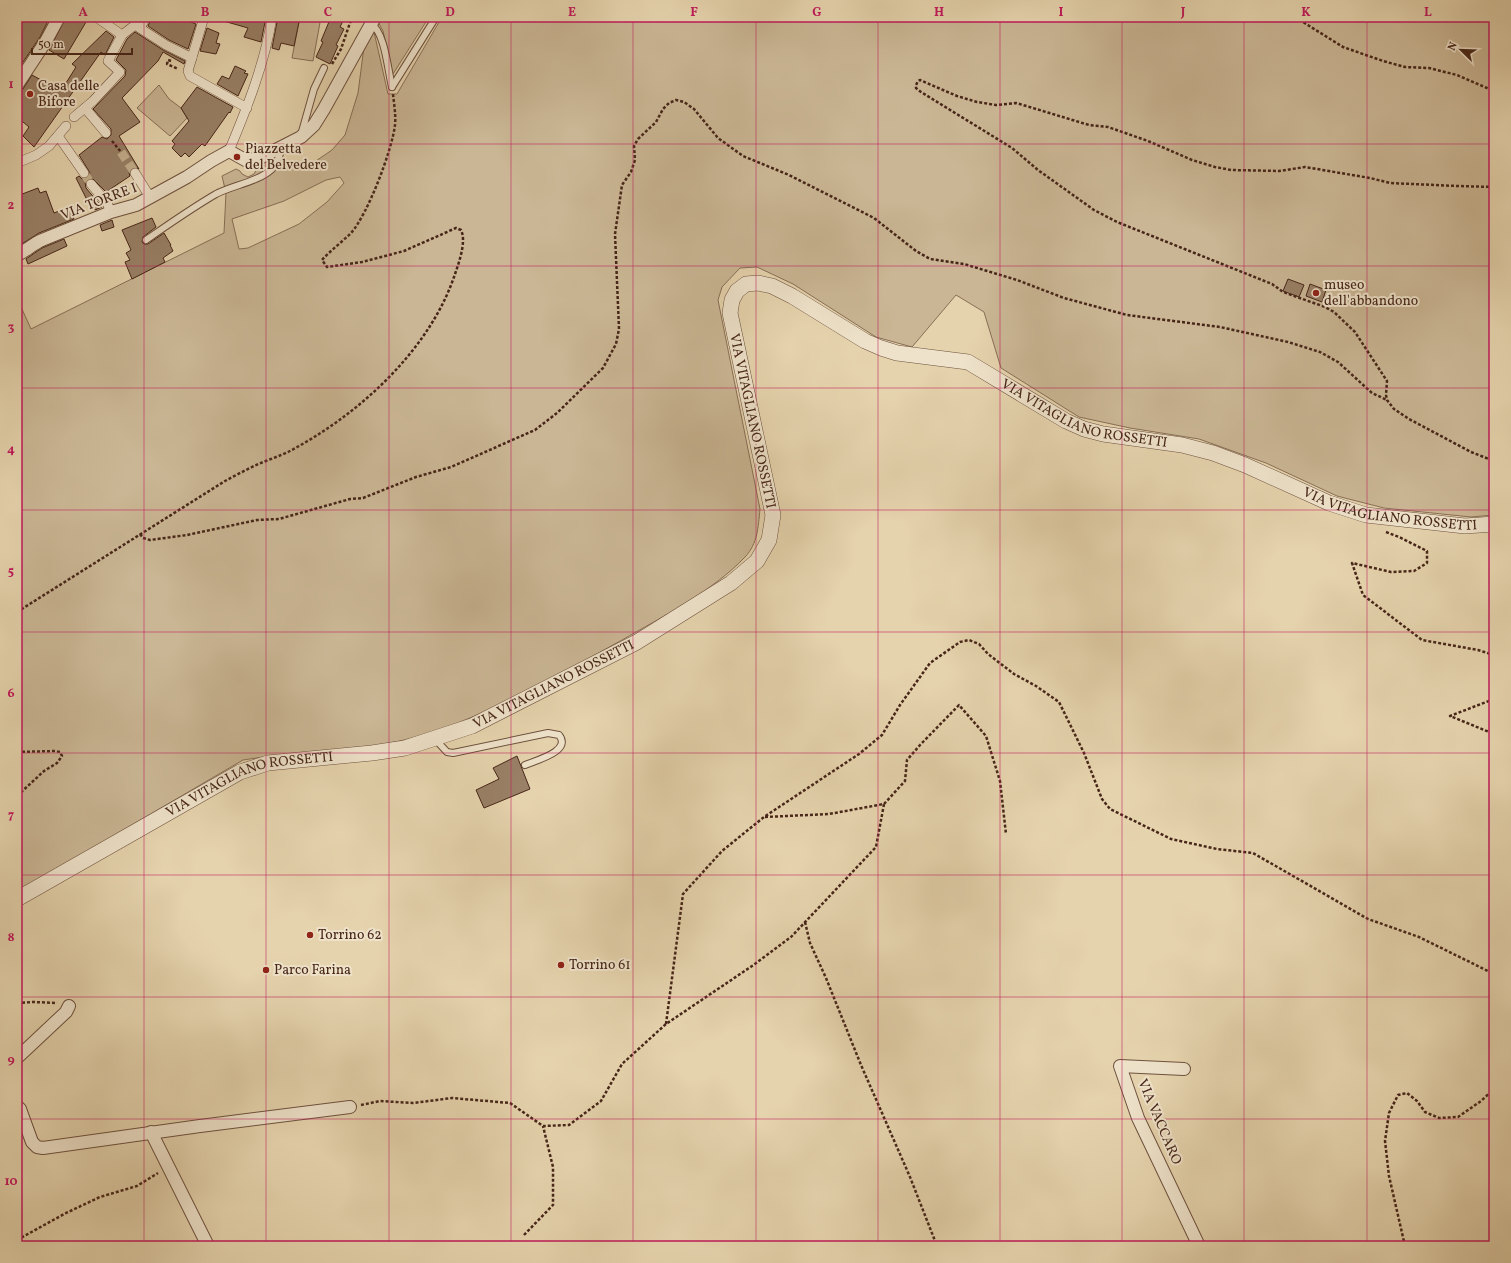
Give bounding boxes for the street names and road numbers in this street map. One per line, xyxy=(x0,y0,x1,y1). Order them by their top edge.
street label: VIA TORRE I xyxy=(58,179,140,225)
street label: VIA VITAGLIANO ROSSETTI xyxy=(724,332,780,510)
street label: VIA VITAGLIANO ROSSETTI xyxy=(997,374,1169,452)
street label: VIA VITAGLIANO ROSSETTI xyxy=(1300,483,1478,536)
street label: VIA VITAGLIANO ROSSETTI xyxy=(470,635,638,733)
street label: VIA VITAGLIANO ROSSETTI xyxy=(162,747,334,822)
street label: VIA VACCARO xyxy=(1132,1076,1186,1168)

